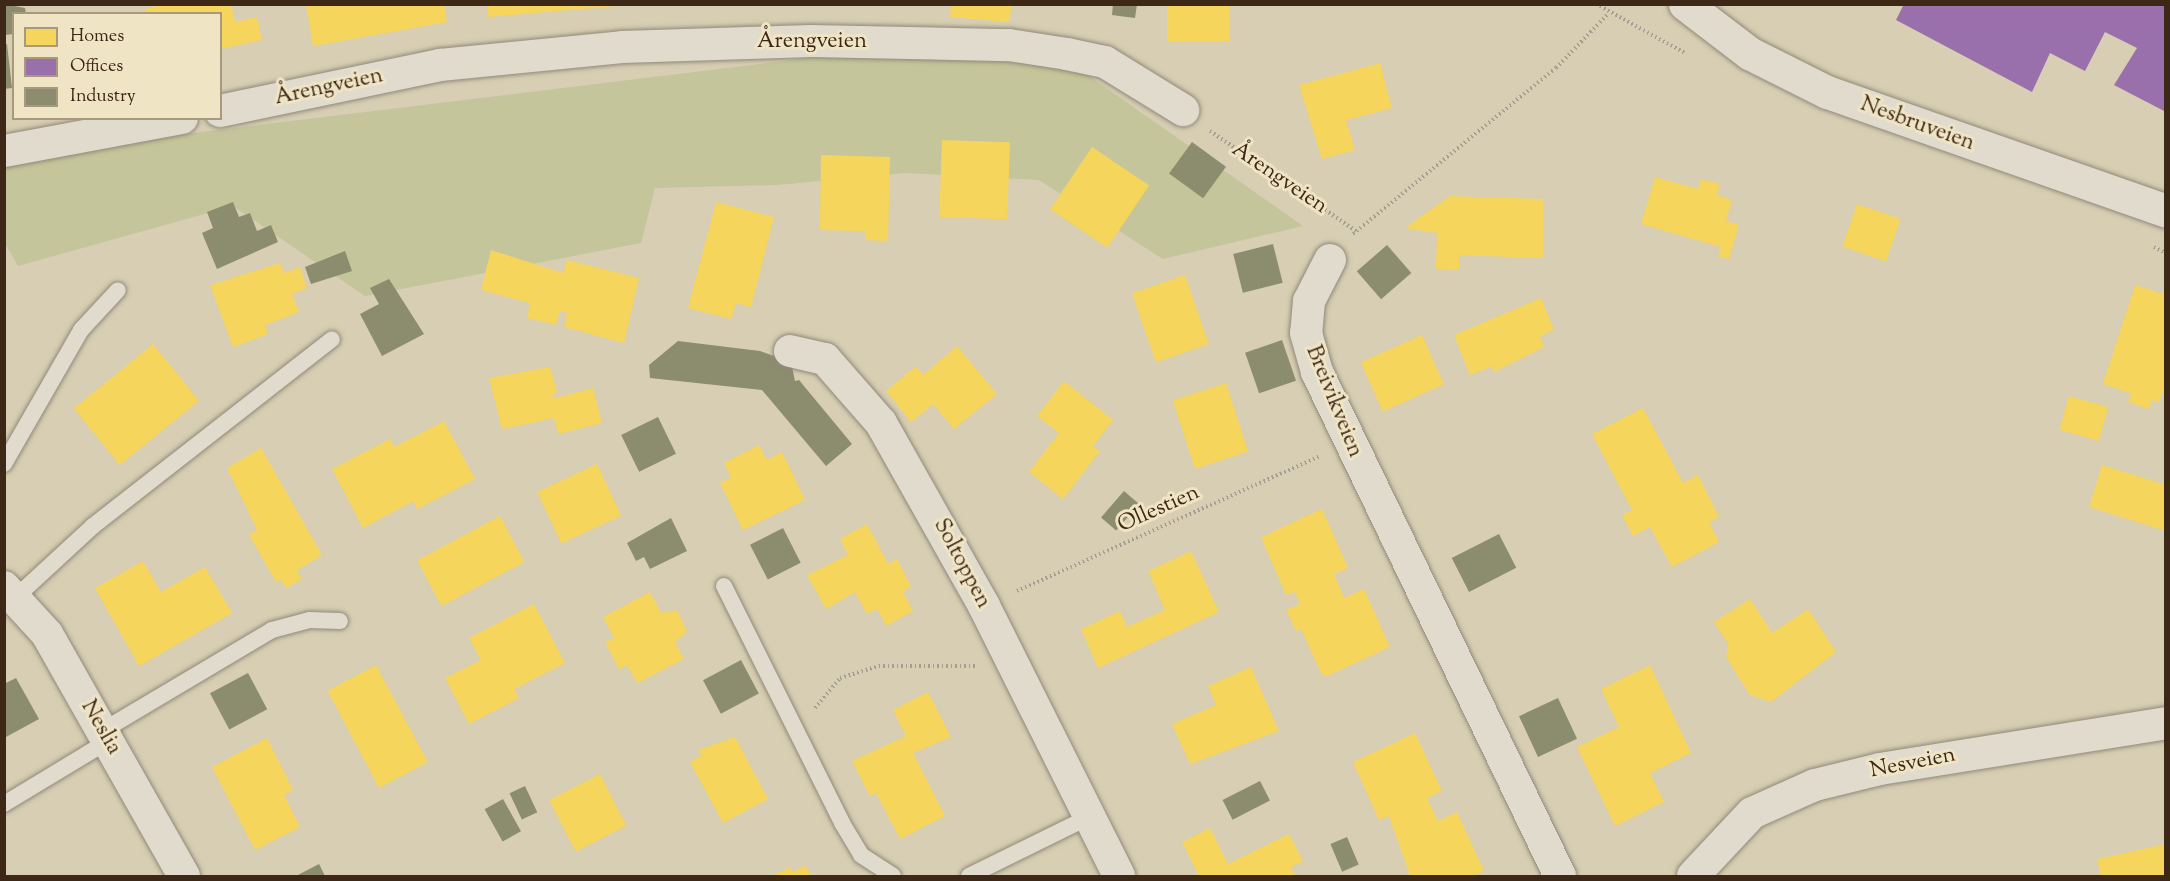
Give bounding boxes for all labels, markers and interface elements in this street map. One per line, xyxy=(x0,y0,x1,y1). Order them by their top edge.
legend xyxy=(12,12,222,120)
text: Homes xyxy=(70,24,124,50)
street label: Årengveien xyxy=(757,30,867,56)
text: Offices xyxy=(70,54,123,80)
street label: Årengveien xyxy=(272,64,386,112)
text: Industry xyxy=(70,84,136,110)
street label: Nesbruveien xyxy=(1856,92,1978,158)
street label: Årengveien xyxy=(1226,137,1332,221)
street label: Breivikveien xyxy=(1299,342,1367,462)
street label: Ollestien xyxy=(1114,480,1204,540)
street label: Soltoppen xyxy=(926,515,996,613)
street label: Neslia xyxy=(74,696,126,760)
street label: Nesveien xyxy=(1868,743,1958,785)

